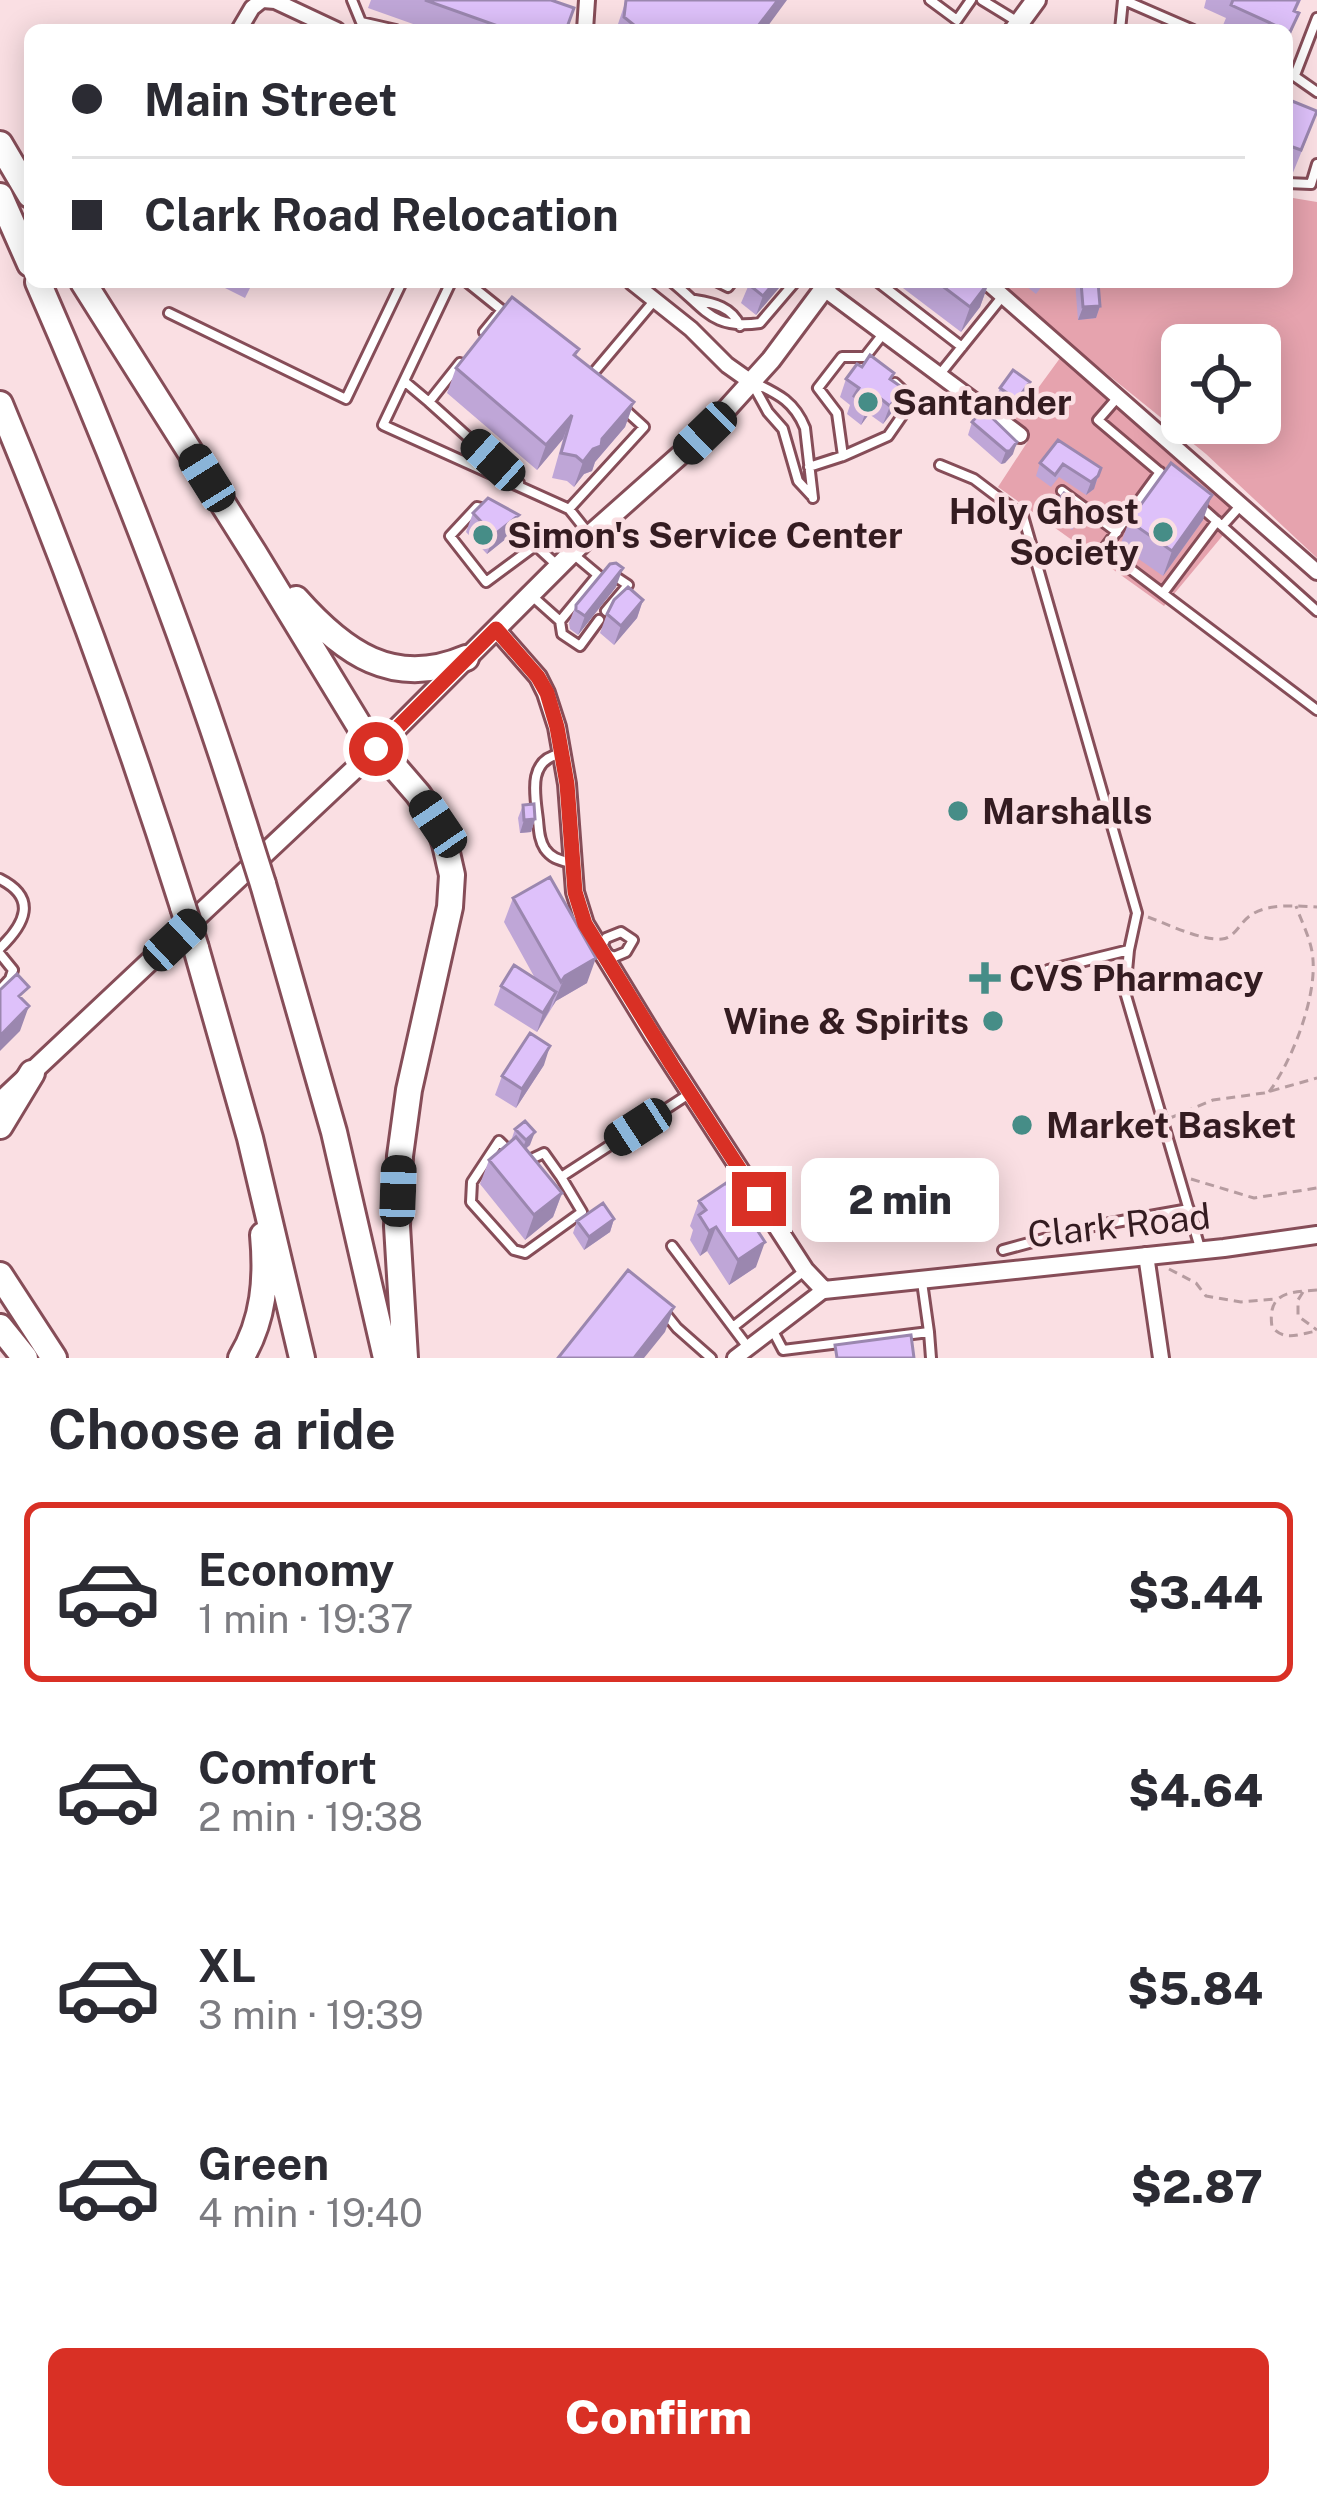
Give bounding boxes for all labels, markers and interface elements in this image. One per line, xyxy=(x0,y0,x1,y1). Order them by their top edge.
text: Main Street xyxy=(144,73,397,126)
text: Clark Road Relocation xyxy=(144,188,619,241)
map controls xyxy=(1161,324,1281,444)
button: locate xyxy=(1161,324,1281,444)
place label: Santander xyxy=(892,381,1072,423)
marker: Santander xyxy=(855,389,881,415)
car xyxy=(667,395,743,471)
car xyxy=(454,423,532,497)
car xyxy=(173,438,241,518)
place label: Holy Ghost Society xyxy=(949,490,1139,573)
place label: Simon's Service Center xyxy=(507,514,903,556)
marker: Holy Ghost Society xyxy=(1150,519,1176,545)
marker: Simon's Service Center xyxy=(470,522,496,548)
route start xyxy=(349,722,403,776)
car xyxy=(403,784,473,864)
place label: Marshalls xyxy=(982,790,1153,832)
marker: Marshalls xyxy=(945,798,971,824)
car xyxy=(136,902,214,978)
place label: CVS Pharmacy xyxy=(1009,957,1264,999)
marker: CVS Pharmacy xyxy=(972,965,998,991)
place label: Wine & Spirits xyxy=(723,1000,969,1042)
marker: Wine & Spirits xyxy=(980,1008,1006,1034)
car xyxy=(598,1092,678,1162)
place label: Market Basket xyxy=(1046,1104,1296,1146)
marker: Market Basket xyxy=(1009,1112,1035,1138)
car xyxy=(379,1154,417,1228)
callout: 2 min xyxy=(801,1157,999,1241)
route end xyxy=(732,1172,786,1226)
text: 2 min xyxy=(848,1177,952,1223)
street label: Clark Road xyxy=(1025,1195,1213,1255)
text: Choose a ride xyxy=(48,1398,396,1461)
icon: car xyxy=(54,1538,162,1646)
text: Economy xyxy=(198,1543,394,1596)
text: $3.44 xyxy=(1128,1566,1263,1619)
text: 1 min · 19:37 xyxy=(198,1596,413,1642)
icon: car xyxy=(54,1736,162,1844)
text: Comfort xyxy=(198,1741,377,1794)
text: $4.64 xyxy=(1128,1764,1263,1817)
text: 2 min · 19:38 xyxy=(198,1794,423,1840)
icon: car xyxy=(54,1934,162,2042)
text: XL xyxy=(198,1939,256,1992)
text: $5.84 xyxy=(1127,1962,1263,2015)
text: 3 min · 19:39 xyxy=(198,1992,424,2038)
icon: car xyxy=(54,2132,162,2240)
text: Green xyxy=(198,2137,329,2190)
text: $2.87 xyxy=(1131,2160,1263,2213)
text: 4 min · 19:40 xyxy=(198,2190,423,2236)
button: Confirm xyxy=(48,2348,1269,2486)

